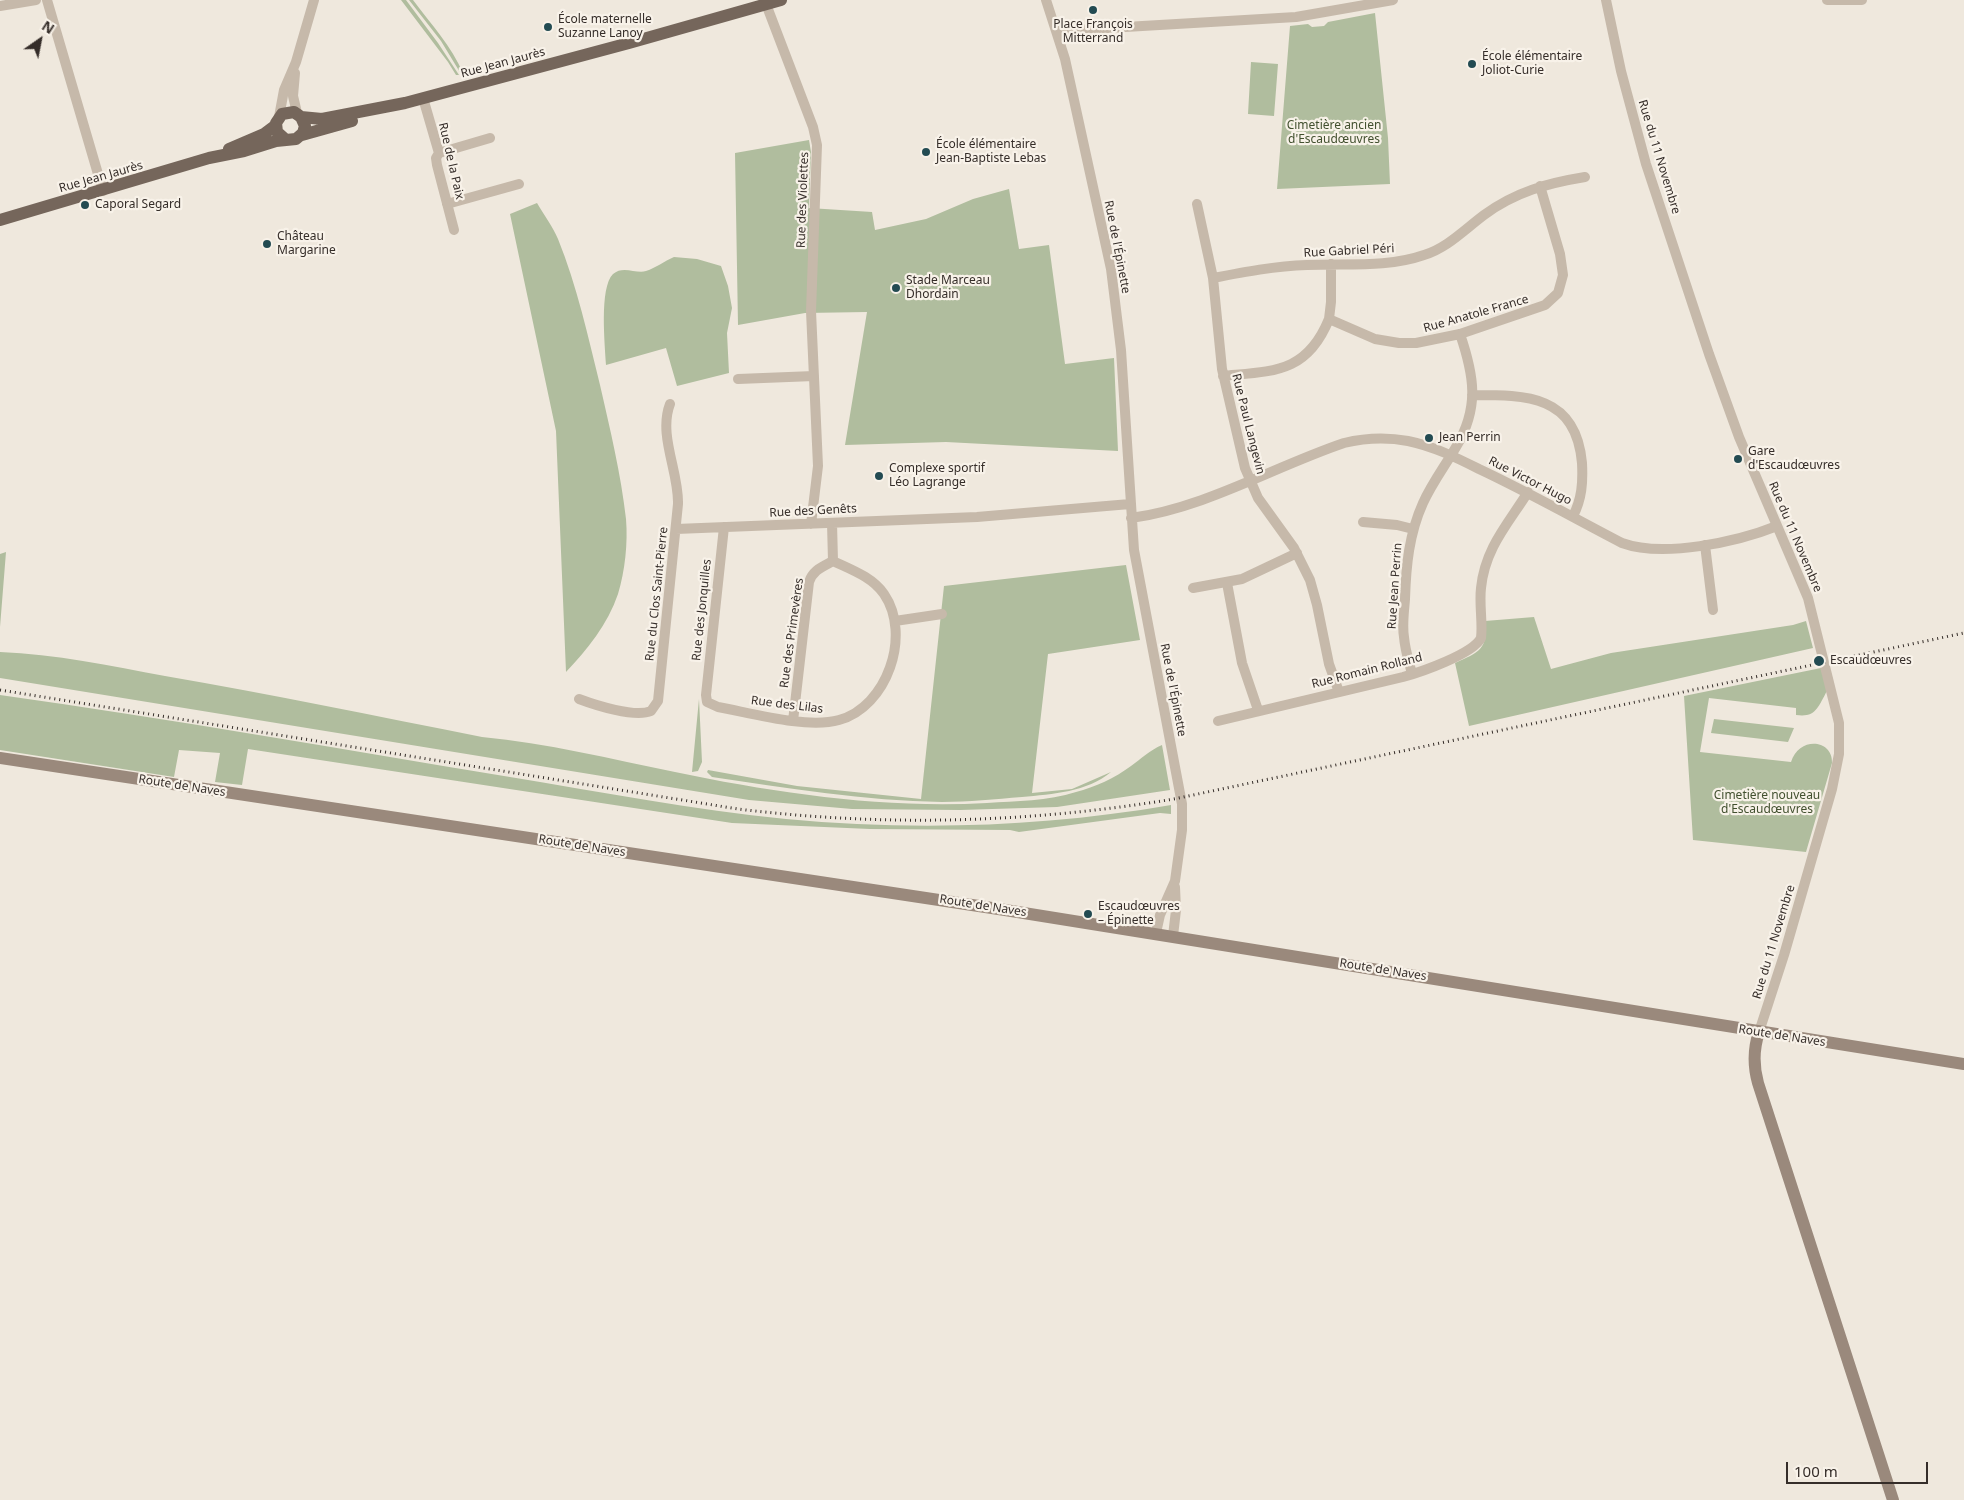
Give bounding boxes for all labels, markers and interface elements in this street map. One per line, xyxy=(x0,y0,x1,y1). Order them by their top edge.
marker: Place François Mitterrand xyxy=(1087,4,1099,16)
place label: École maternelle Suzanne Lanoy xyxy=(558,13,652,41)
north arrow xyxy=(15,15,65,65)
text: N xyxy=(38,16,58,38)
place label: Place François Mitterrand xyxy=(1053,18,1133,46)
marker: École maternelle Suzanne Lanoy xyxy=(542,21,554,33)
street label: Rue Jean Jaurès xyxy=(459,45,547,81)
place label: École élémentaire Joliot-Curie xyxy=(1482,50,1582,78)
marker: École élémentaire Joliot-Curie xyxy=(1466,58,1478,70)
street label: Rue du 11 Novembre xyxy=(1635,98,1683,216)
park label: Cimetière ancien d'Escaudœuvres xyxy=(1287,119,1381,147)
street label: Rue de la Paix xyxy=(435,121,467,201)
place label: École élémentaire Jean-Baptiste Lebas xyxy=(936,138,1046,166)
marker: École élémentaire Jean-Baptiste Lebas xyxy=(920,146,932,158)
street label: Rue des Violettes xyxy=(794,152,812,248)
street label: Rue Jean Jaurès xyxy=(57,158,145,196)
place label: Caporal Segard xyxy=(95,198,181,212)
marker: Caporal Segard xyxy=(79,199,91,211)
street label: Rue de l'Épinette xyxy=(1101,199,1133,295)
place label: Château Margarine xyxy=(277,230,336,258)
marker: Château Margarine xyxy=(261,238,273,250)
street label: Rue Gabriel Péri xyxy=(1303,241,1395,261)
place label: Stade Marceau Dhordain xyxy=(906,274,990,302)
marker: Stade Marceau Dhordain xyxy=(890,282,902,294)
street label: Rue Anatole France xyxy=(1422,292,1530,336)
street label: Rue Paul Langevin xyxy=(1229,372,1267,476)
place label: Jean Perrin xyxy=(1439,431,1501,445)
marker: Jean Perrin xyxy=(1423,432,1435,444)
place label: Gare d'Escaudœuvres xyxy=(1748,445,1840,473)
marker: Gare d'Escaudœuvres xyxy=(1732,453,1744,465)
street label: Rue Victor Hugo xyxy=(1486,454,1574,508)
place label: Complexe sportif Léo Lagrange xyxy=(889,462,985,490)
marker: Complexe sportif Léo Lagrange xyxy=(873,470,885,482)
street label: Rue du 11 Novembre xyxy=(1765,480,1825,594)
street label: Rue des Genêts xyxy=(769,502,857,520)
street label: Rue du Clos Saint-Pierre xyxy=(643,526,671,662)
street label: Rue Jean Perrin xyxy=(1385,542,1405,630)
street label: Rue des Jonquilles xyxy=(689,558,715,662)
street label: Rue des Primevères xyxy=(777,577,807,689)
street label: Rue de l'Épinette xyxy=(1157,642,1189,738)
street label: Rue Romain Rolland xyxy=(1310,650,1424,692)
marker: Escaudœuvres xyxy=(1812,654,1826,668)
place label: Escaudœuvres xyxy=(1830,654,1912,668)
street label: Rue des Lilas xyxy=(750,693,824,717)
street label: Route de Naves xyxy=(137,772,227,800)
park label: Cimetière nouveau d'Escaudœuvres xyxy=(1714,789,1820,817)
street label: Route de Naves xyxy=(537,832,627,860)
street label: Rue du 11 Novembre xyxy=(1750,883,1798,1001)
street label: Route de Naves xyxy=(938,892,1028,920)
place label: Escaudœuvres – Épinette xyxy=(1098,900,1180,928)
marker: Escaudœuvres – Épinette xyxy=(1082,908,1094,920)
street label: Route de Naves xyxy=(1338,956,1428,984)
street label: Route de Naves xyxy=(1737,1022,1827,1050)
scale bar xyxy=(1789,1452,1932,1484)
text: 100 m xyxy=(1794,1461,1838,1481)

